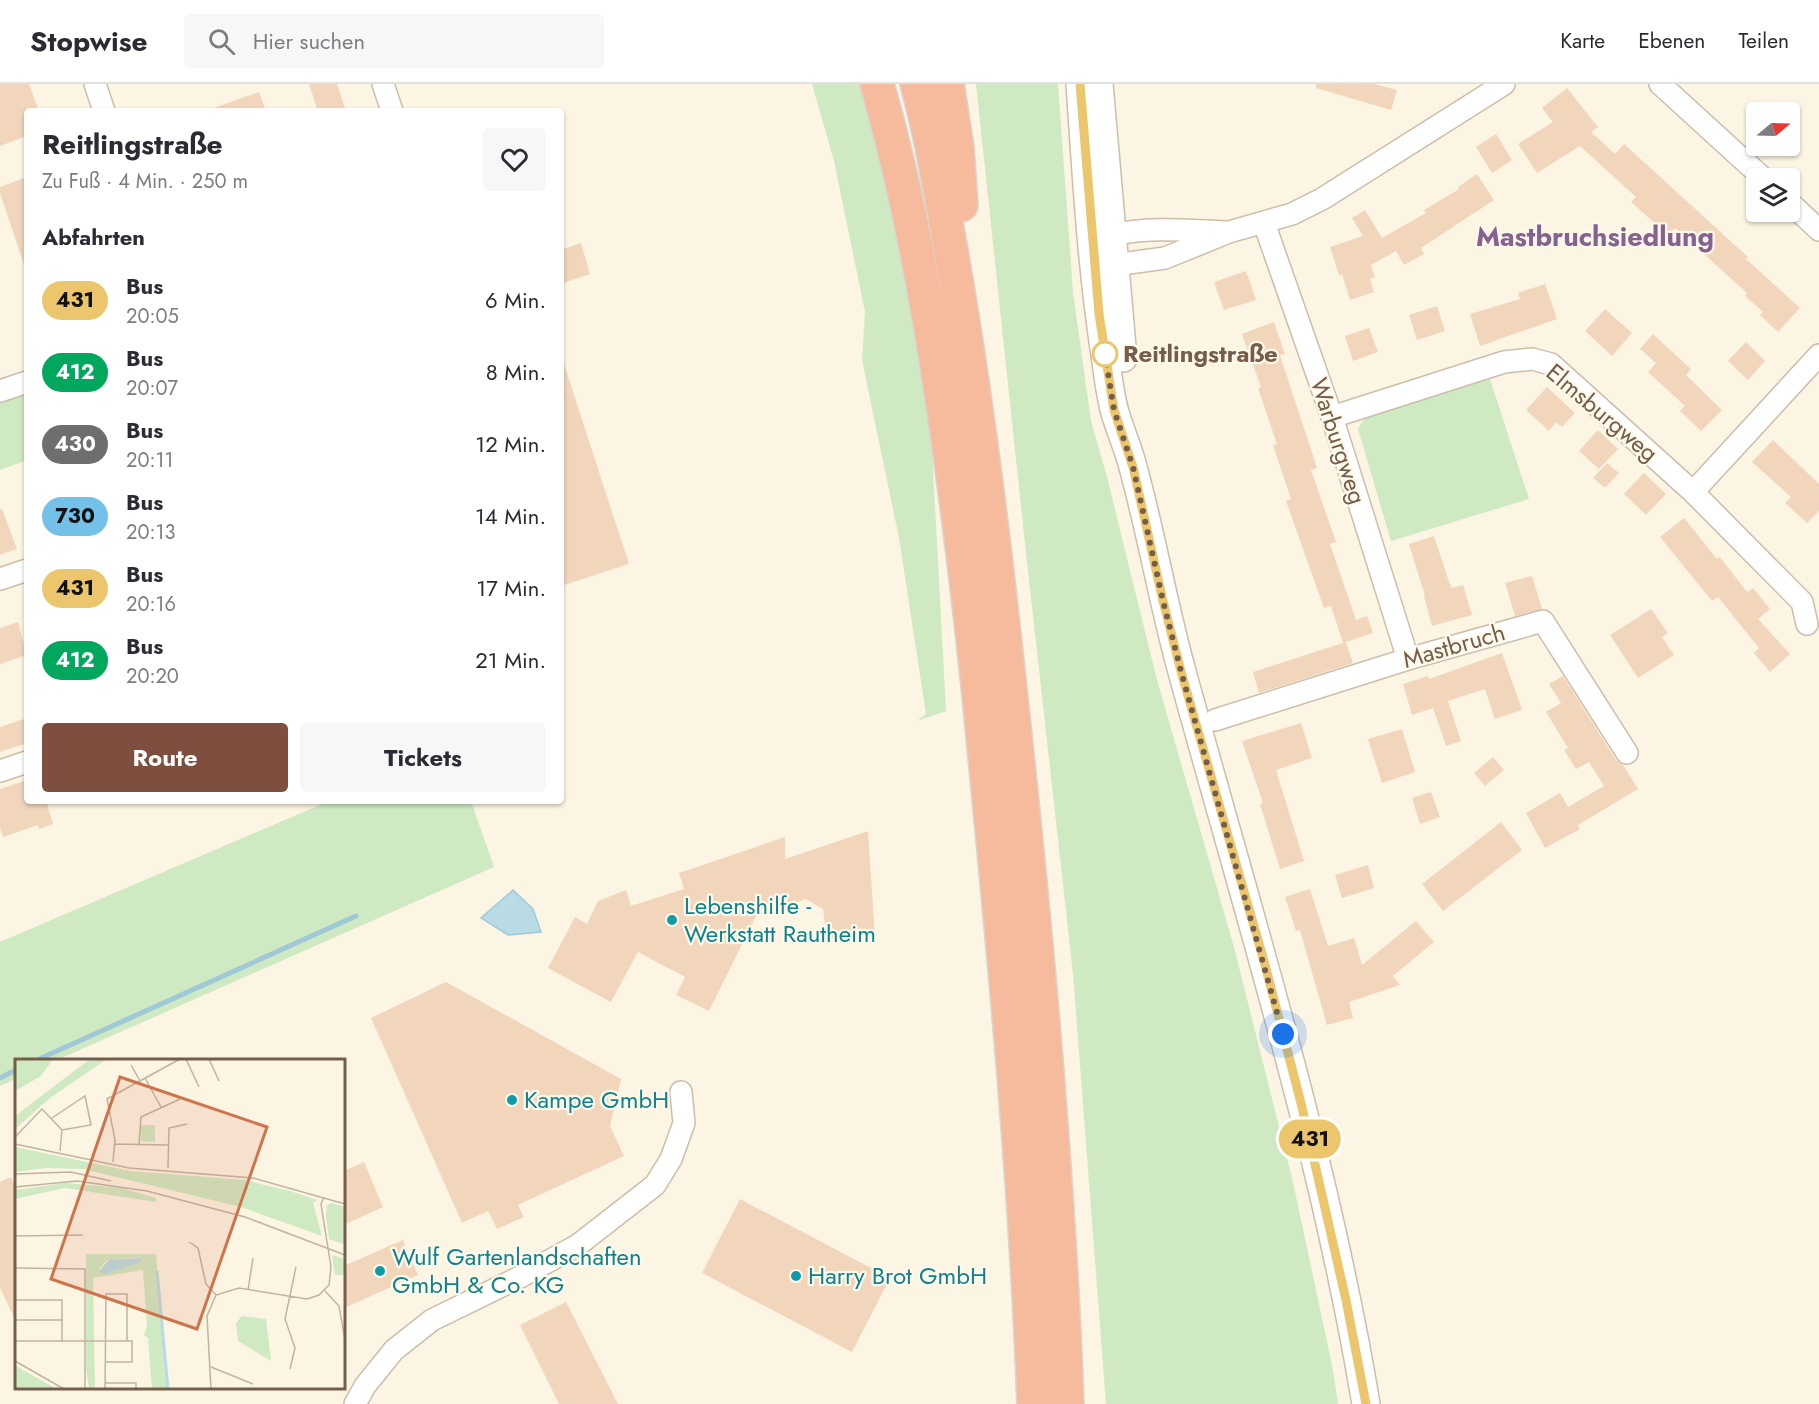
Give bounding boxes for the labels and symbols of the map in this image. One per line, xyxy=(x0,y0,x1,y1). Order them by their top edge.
north arrow xyxy=(1746,102,1800,156)
district label: Mastbruchsiedlung xyxy=(1476,217,1714,256)
place label: Reitlingstraße xyxy=(1123,336,1278,371)
marker: Reitlingstraße xyxy=(1092,341,1118,367)
street label: Elmsburgweg xyxy=(1539,355,1666,470)
street label: Warburgweg xyxy=(1302,373,1375,509)
street label: Mastbruch xyxy=(1399,614,1509,677)
place label: Lebenshilfe - Werkstatt Rautheim xyxy=(684,888,876,951)
marker: Lebenshilfe - Werkstatt Rautheim xyxy=(665,913,679,927)
your location xyxy=(1268,1019,1298,1049)
inset map xyxy=(15,1059,345,1389)
place label: Kampe GmbH xyxy=(524,1082,669,1117)
marker: Kampe GmbH xyxy=(505,1093,519,1107)
line badge: 431 xyxy=(1276,1120,1344,1158)
place label: Wulf Gartenlandschaften GmbH & Co. KG xyxy=(392,1239,642,1302)
place label: Harry Brot GmbH xyxy=(808,1258,987,1293)
marker: Wulf Gartenlandschaften GmbH & Co. KG xyxy=(373,1264,387,1278)
marker: Harry Brot GmbH xyxy=(789,1269,803,1283)

